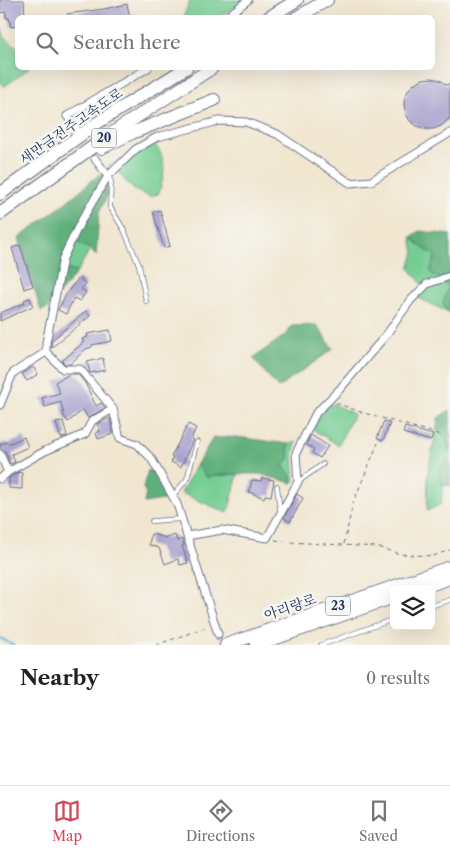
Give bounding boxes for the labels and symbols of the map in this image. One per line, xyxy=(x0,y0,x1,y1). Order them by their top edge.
street label: 새만금전주고속도로 xyxy=(16,83,126,168)
road number: 20 xyxy=(92,128,116,148)
street label: 아리랑로 xyxy=(261,590,319,624)
road number: 23 xyxy=(326,596,350,616)

